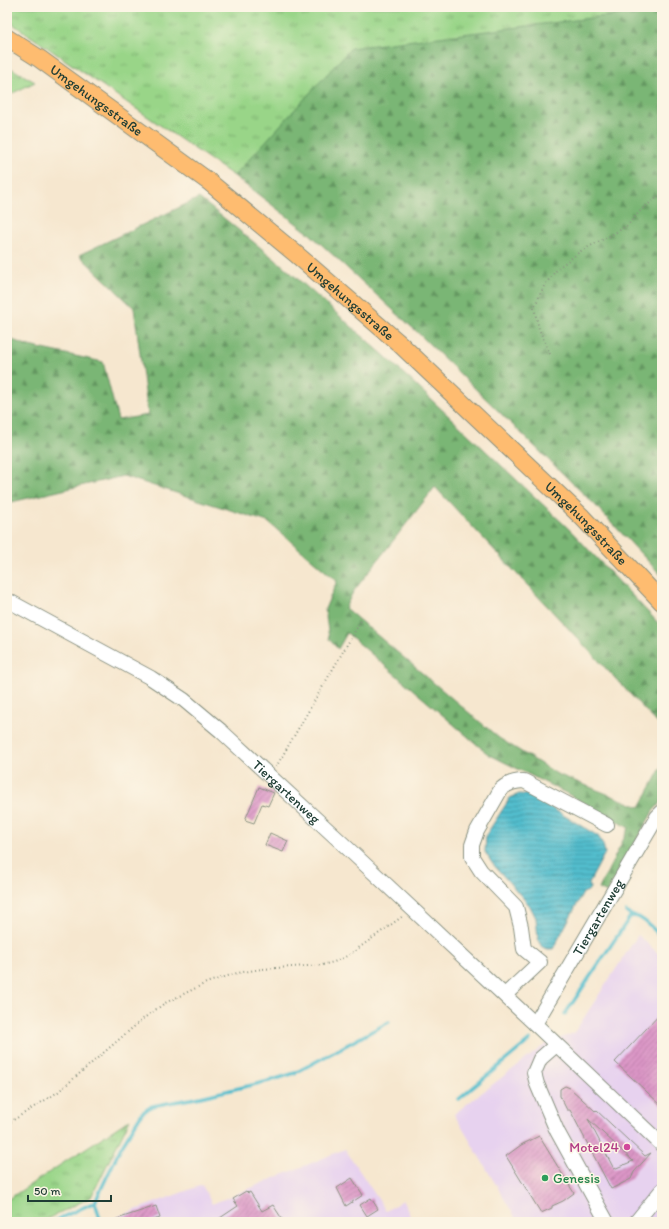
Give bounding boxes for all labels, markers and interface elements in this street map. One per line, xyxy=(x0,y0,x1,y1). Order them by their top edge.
street label: Umgehungsstraße xyxy=(47,61,147,140)
street label: Umgehungsstraße xyxy=(303,258,398,344)
street label: Umgehungsstraße xyxy=(541,478,631,569)
street label: Tiergartenweg xyxy=(249,756,325,828)
street label: Tiergartenweg xyxy=(569,875,628,959)
place label: Motel24 xyxy=(569,1139,620,1156)
marker: Motel24 xyxy=(622,1142,632,1152)
place label: Genesis xyxy=(553,1170,600,1187)
marker: Genesis xyxy=(540,1173,550,1183)
scale bar xyxy=(28,1177,111,1203)
text: 50 m xyxy=(34,1184,60,1198)

